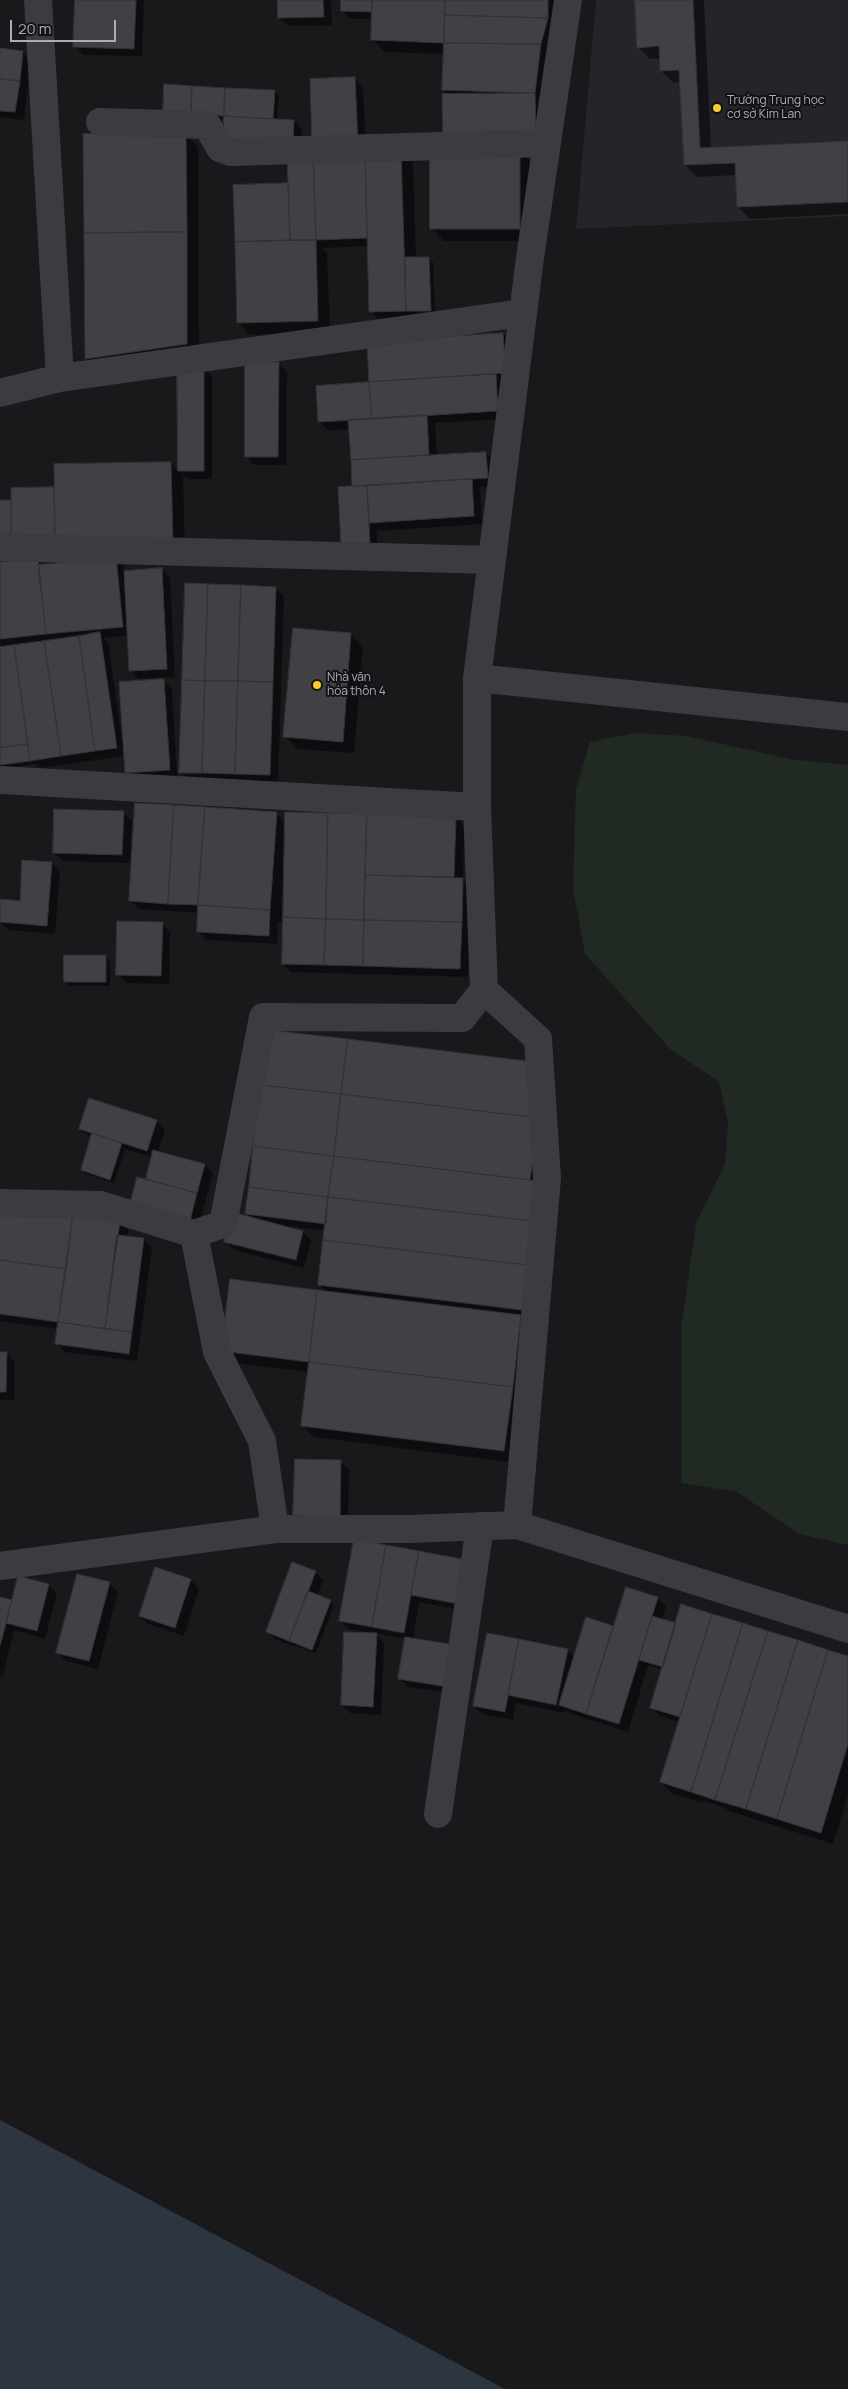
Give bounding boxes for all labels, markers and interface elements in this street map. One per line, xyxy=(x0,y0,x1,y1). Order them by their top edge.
scale bar xyxy=(12,10,119,42)
text: 20 m xyxy=(18,18,51,39)
place label: Trường Trung học cơ sở Kim Lan xyxy=(727,94,824,122)
marker: Trường Trung học cơ sở Kim Lan xyxy=(711,102,723,114)
place label: Nhà văn hóa thôn 4 xyxy=(327,671,386,699)
marker: Nhà văn hóa thôn 4 xyxy=(311,679,323,691)

